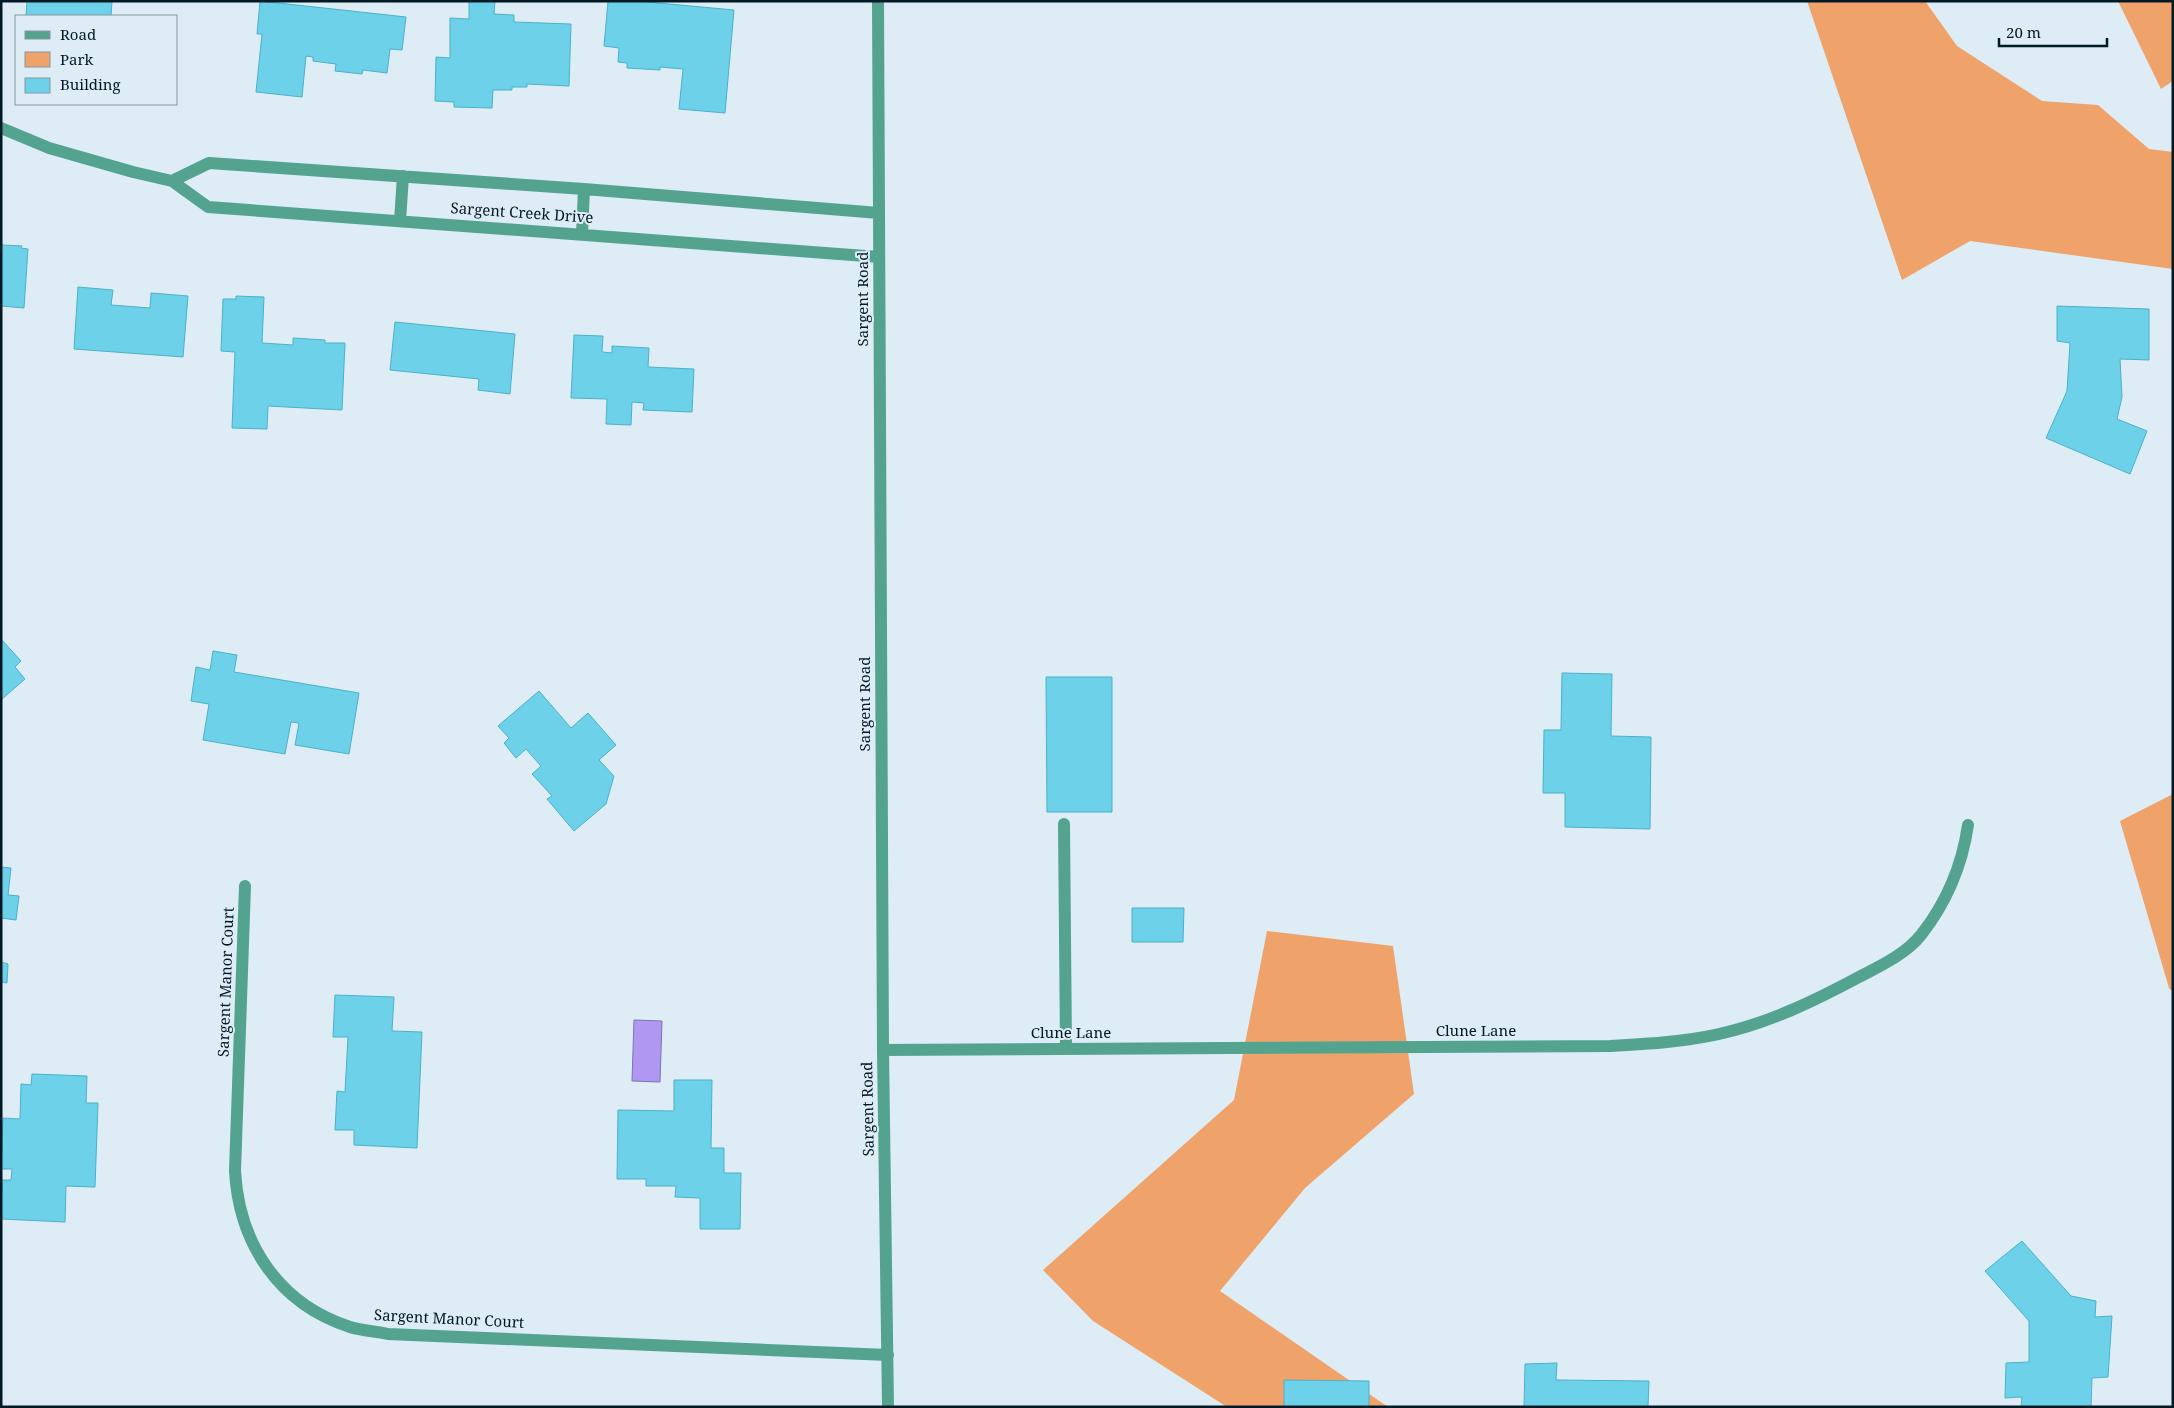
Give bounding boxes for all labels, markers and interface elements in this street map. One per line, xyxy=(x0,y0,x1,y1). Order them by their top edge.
legend xyxy=(15,15,178,105)
scale bar xyxy=(1999,15,2106,47)
text: 20 m xyxy=(2006,22,2041,42)
text: Road xyxy=(60,24,96,44)
text: Park xyxy=(60,49,94,69)
text: Building xyxy=(60,74,121,94)
street label: Sargent Creek Drive xyxy=(450,197,594,227)
street label: Sargent Road xyxy=(852,252,872,346)
street label: Sargent Road xyxy=(854,657,874,751)
street label: Sargent Manor Court xyxy=(212,907,238,1057)
street label: Clune Lane xyxy=(1436,1020,1516,1040)
street label: Clune Lane xyxy=(1031,1022,1111,1042)
street label: Sargent Road xyxy=(856,1061,878,1157)
street label: Sargent Manor Court xyxy=(374,1304,525,1332)

